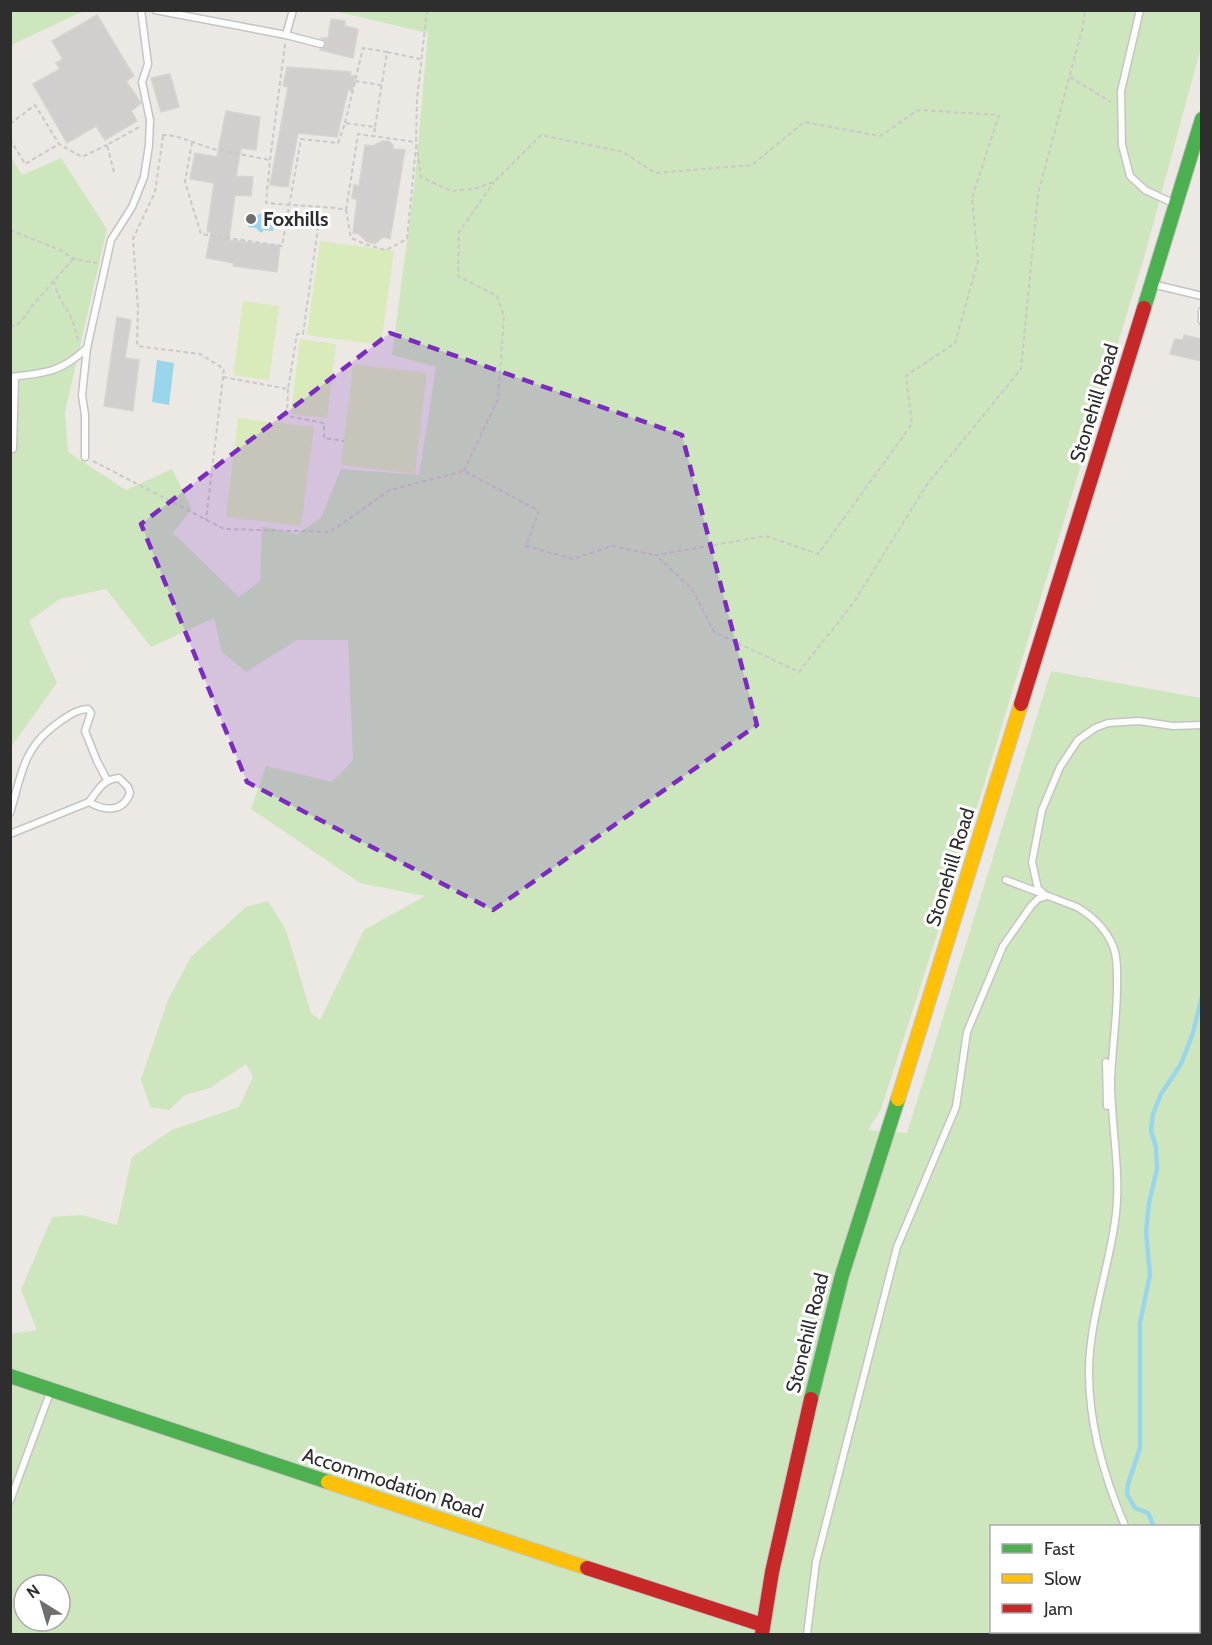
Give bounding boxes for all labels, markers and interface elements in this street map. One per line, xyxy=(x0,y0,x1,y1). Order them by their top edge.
place label: Foxhills xyxy=(263,207,329,231)
marker: Foxhills xyxy=(244,212,258,226)
street label: Stonehill Road xyxy=(1065,341,1123,465)
street label: Stonehill Road xyxy=(921,805,979,929)
street label: Stonehill Road xyxy=(780,1270,834,1396)
street label: Accommodation Road xyxy=(300,1442,486,1524)
legend xyxy=(990,1525,1200,1633)
text: Fast xyxy=(1044,1538,1075,1560)
text: Slow xyxy=(1044,1568,1081,1590)
north arrow xyxy=(12,1573,72,1633)
text: N xyxy=(23,1580,44,1602)
text: Jam xyxy=(1043,1598,1073,1620)

